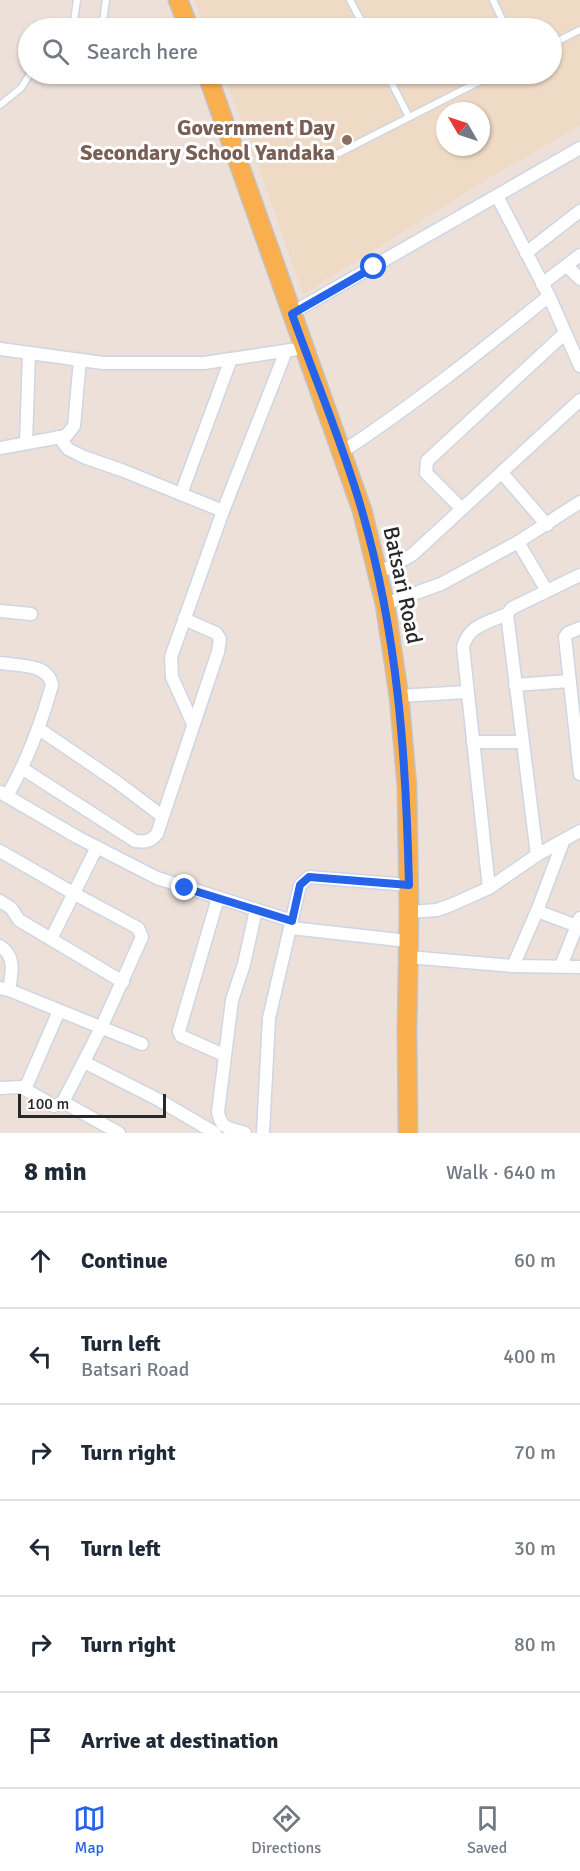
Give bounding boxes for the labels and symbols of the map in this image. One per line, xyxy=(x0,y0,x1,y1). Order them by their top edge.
north arrow xyxy=(436,102,490,156)
place label: Government Day Secondary School Yandaka xyxy=(80,114,335,166)
marker: Government Day Secondary School Yandaka xyxy=(340,133,354,147)
route start xyxy=(360,253,386,279)
street label: Batsari Road xyxy=(377,524,429,646)
route end xyxy=(171,874,197,900)
scale bar xyxy=(18,1091,166,1118)

